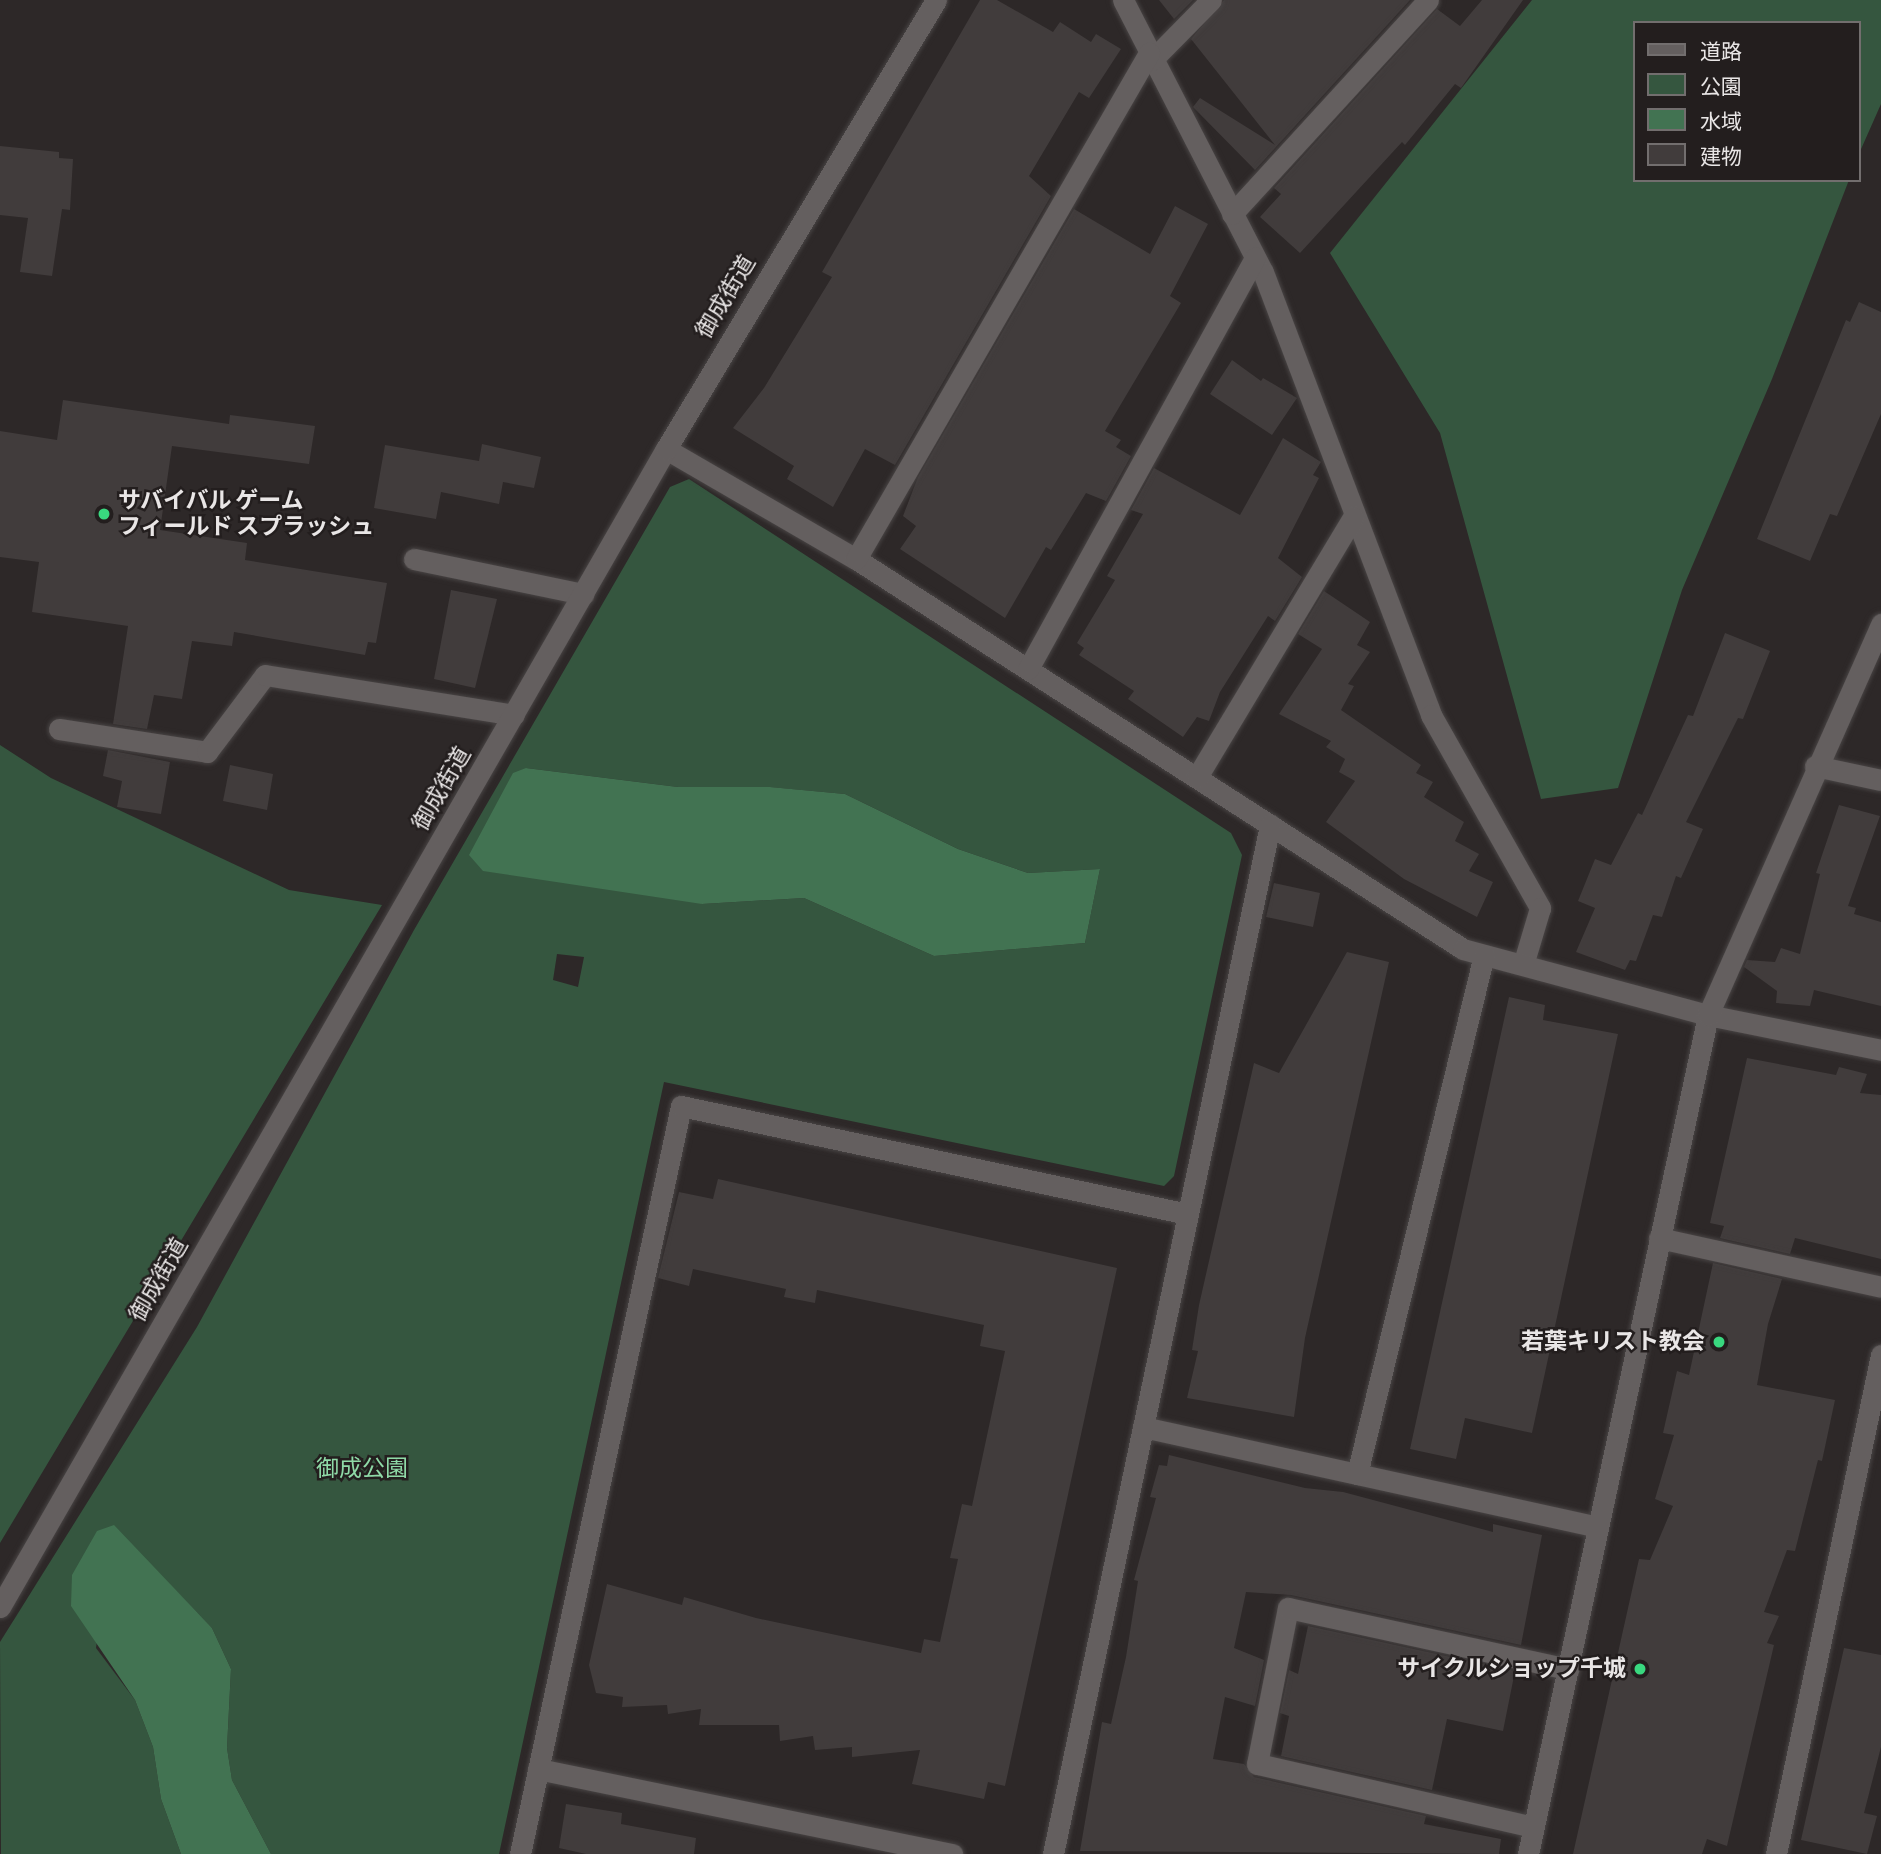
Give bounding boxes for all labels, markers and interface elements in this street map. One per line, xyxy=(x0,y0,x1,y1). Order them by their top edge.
legend xyxy=(1632,21,1860,182)
text: 道路 xyxy=(1700,40,1742,65)
text: 公園 xyxy=(1700,75,1742,100)
text: 水域 xyxy=(1700,110,1742,135)
text: 建物 xyxy=(1700,145,1742,170)
street label: 御成街道 xyxy=(690,250,762,344)
place label: サバイバル ゲーム フィールド スプラッシュ xyxy=(118,487,375,541)
marker: サバイバル ゲーム フィールド スプラッシュ xyxy=(96,506,112,522)
street label: 御成街道 xyxy=(407,742,477,836)
street label: 御成街道 xyxy=(124,1233,194,1327)
place label: 若葉キリスト教会 xyxy=(1521,1328,1705,1356)
marker: 若葉キリスト教会 xyxy=(1711,1334,1727,1350)
park label: 御成公園 xyxy=(316,1455,408,1483)
place label: サイクルショップ千城 xyxy=(1396,1655,1626,1683)
marker: サイクルショップ千城 xyxy=(1632,1661,1648,1677)

